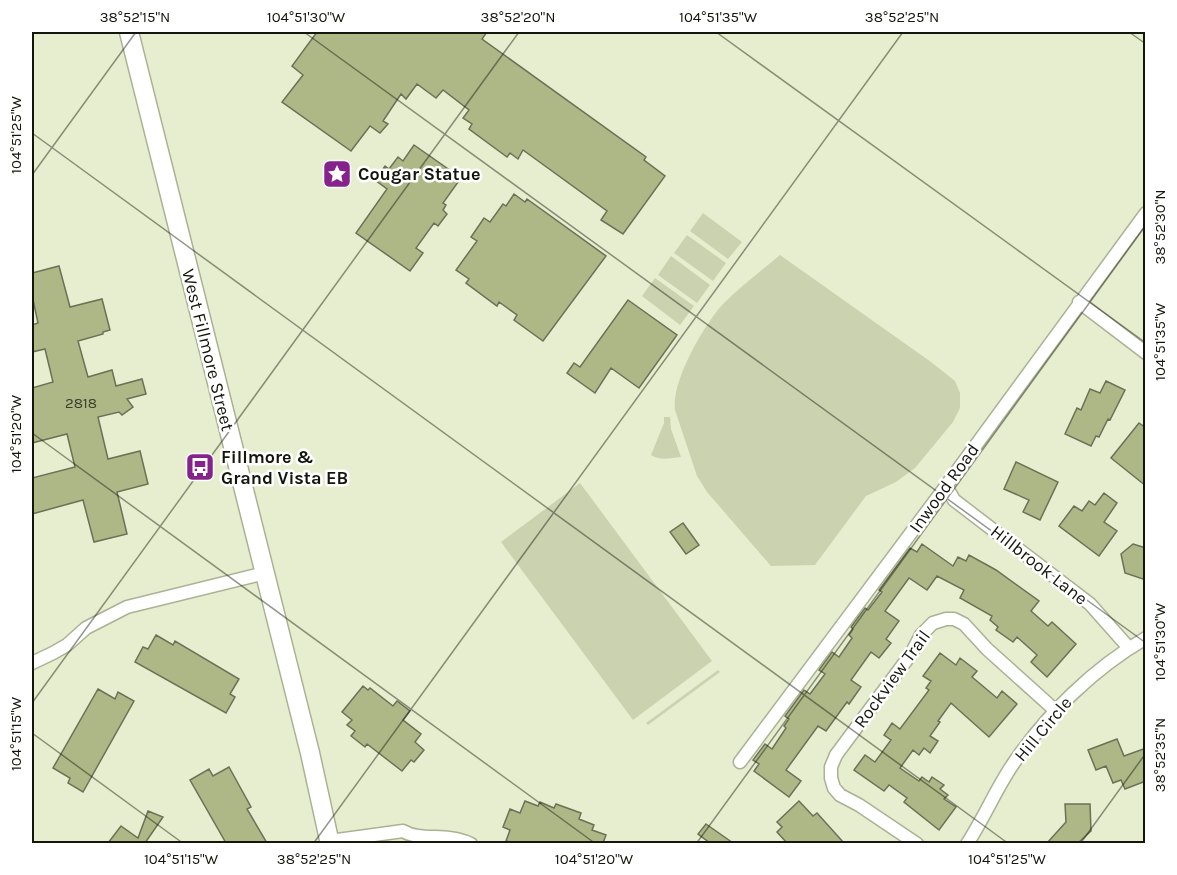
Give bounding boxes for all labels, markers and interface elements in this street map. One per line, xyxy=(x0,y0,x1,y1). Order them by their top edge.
text: 38°52'15"N xyxy=(100,8,170,26)
text: 104°51'30"W xyxy=(267,8,346,26)
text: 38°52'20"N xyxy=(481,8,555,26)
text: 104°51'35"W xyxy=(679,8,758,26)
text: 38°52'25"N xyxy=(865,8,939,26)
text: 104°51'25"W xyxy=(7,95,25,174)
place icon: Cougar Statue xyxy=(321,158,353,190)
place label: Cougar Statue xyxy=(358,163,481,185)
text: 38°52'30"N xyxy=(1151,190,1169,264)
street label: West Fillmore Street xyxy=(177,267,239,434)
text: 104°51'35"W xyxy=(1151,302,1169,381)
text: 104°51'20"W xyxy=(7,394,25,473)
house number: 2818 xyxy=(65,394,97,412)
street label: Inwood Road xyxy=(904,439,984,537)
place label: Fillmore & Grand Vista EB xyxy=(221,446,348,489)
bus stop icon: Fillmore & Grand Vista EB xyxy=(184,451,216,483)
street label: Hillbrook Lane xyxy=(986,520,1092,610)
text: 104°51'30"W xyxy=(1151,602,1169,681)
street label: Rockview Trail xyxy=(849,626,935,732)
street label: Hill Circle xyxy=(1009,692,1077,766)
text: 104°51'15"W xyxy=(7,696,25,771)
text: 38°52'35"N xyxy=(1151,718,1169,792)
text: 104°51'15"W xyxy=(144,850,219,868)
text: 38°52'25"N xyxy=(277,850,351,868)
text: 104°51'20"W xyxy=(555,850,634,868)
text: 104°51'25"W xyxy=(968,850,1047,868)

